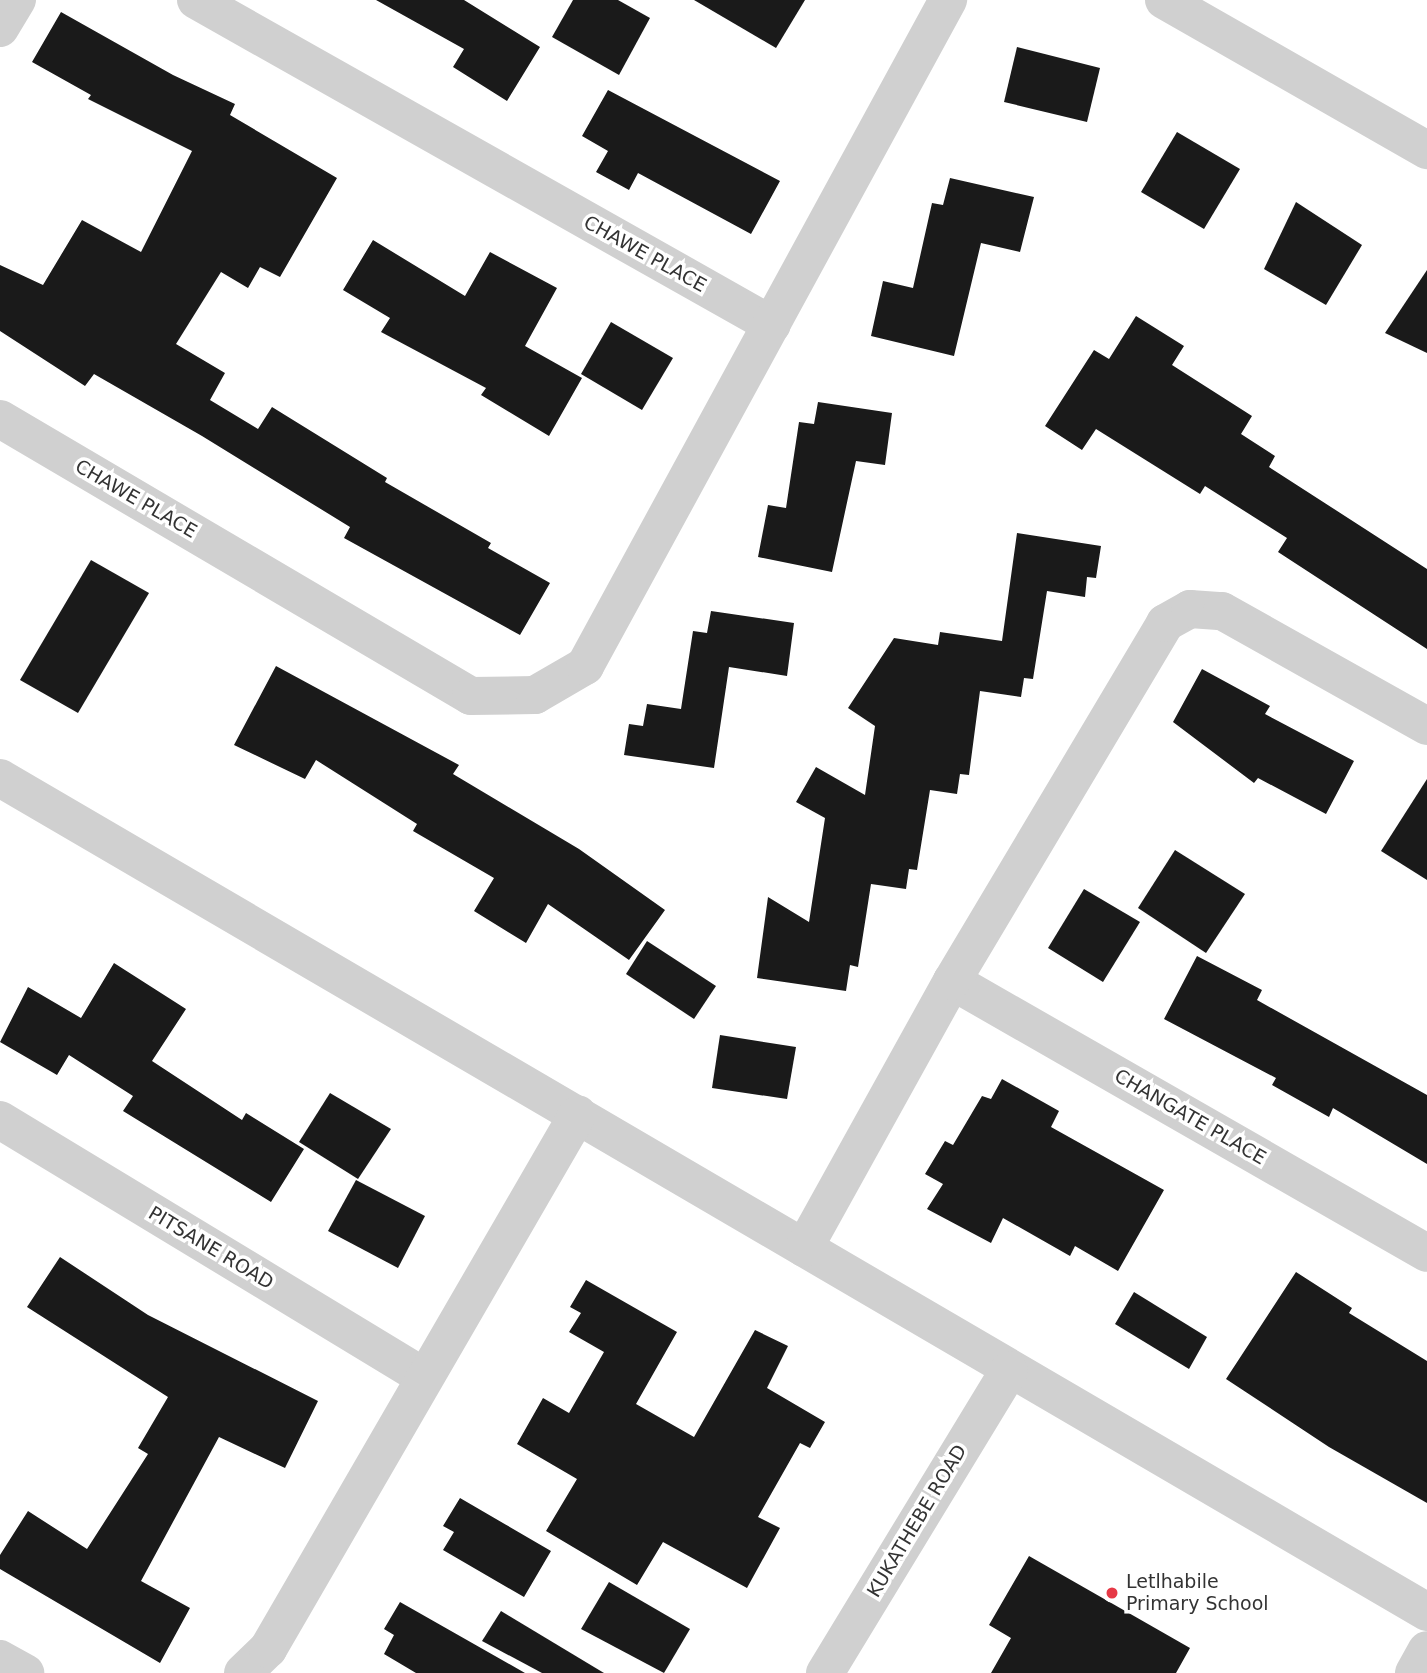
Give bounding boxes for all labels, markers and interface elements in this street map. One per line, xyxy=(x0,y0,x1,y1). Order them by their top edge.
street label: CHAWE PLACE xyxy=(580,211,710,297)
street label: CHAWE PLACE xyxy=(71,455,201,543)
street label: CHANGATE PLACE xyxy=(1110,1064,1270,1170)
street label: PITSANE ROAD xyxy=(144,1202,278,1294)
street label: KUKATHEBE ROAD xyxy=(862,1441,972,1601)
place label: Letlhabile Primary School xyxy=(1126,1571,1269,1615)
marker: Letlhabile Primary School xyxy=(1104,1585,1120,1601)

